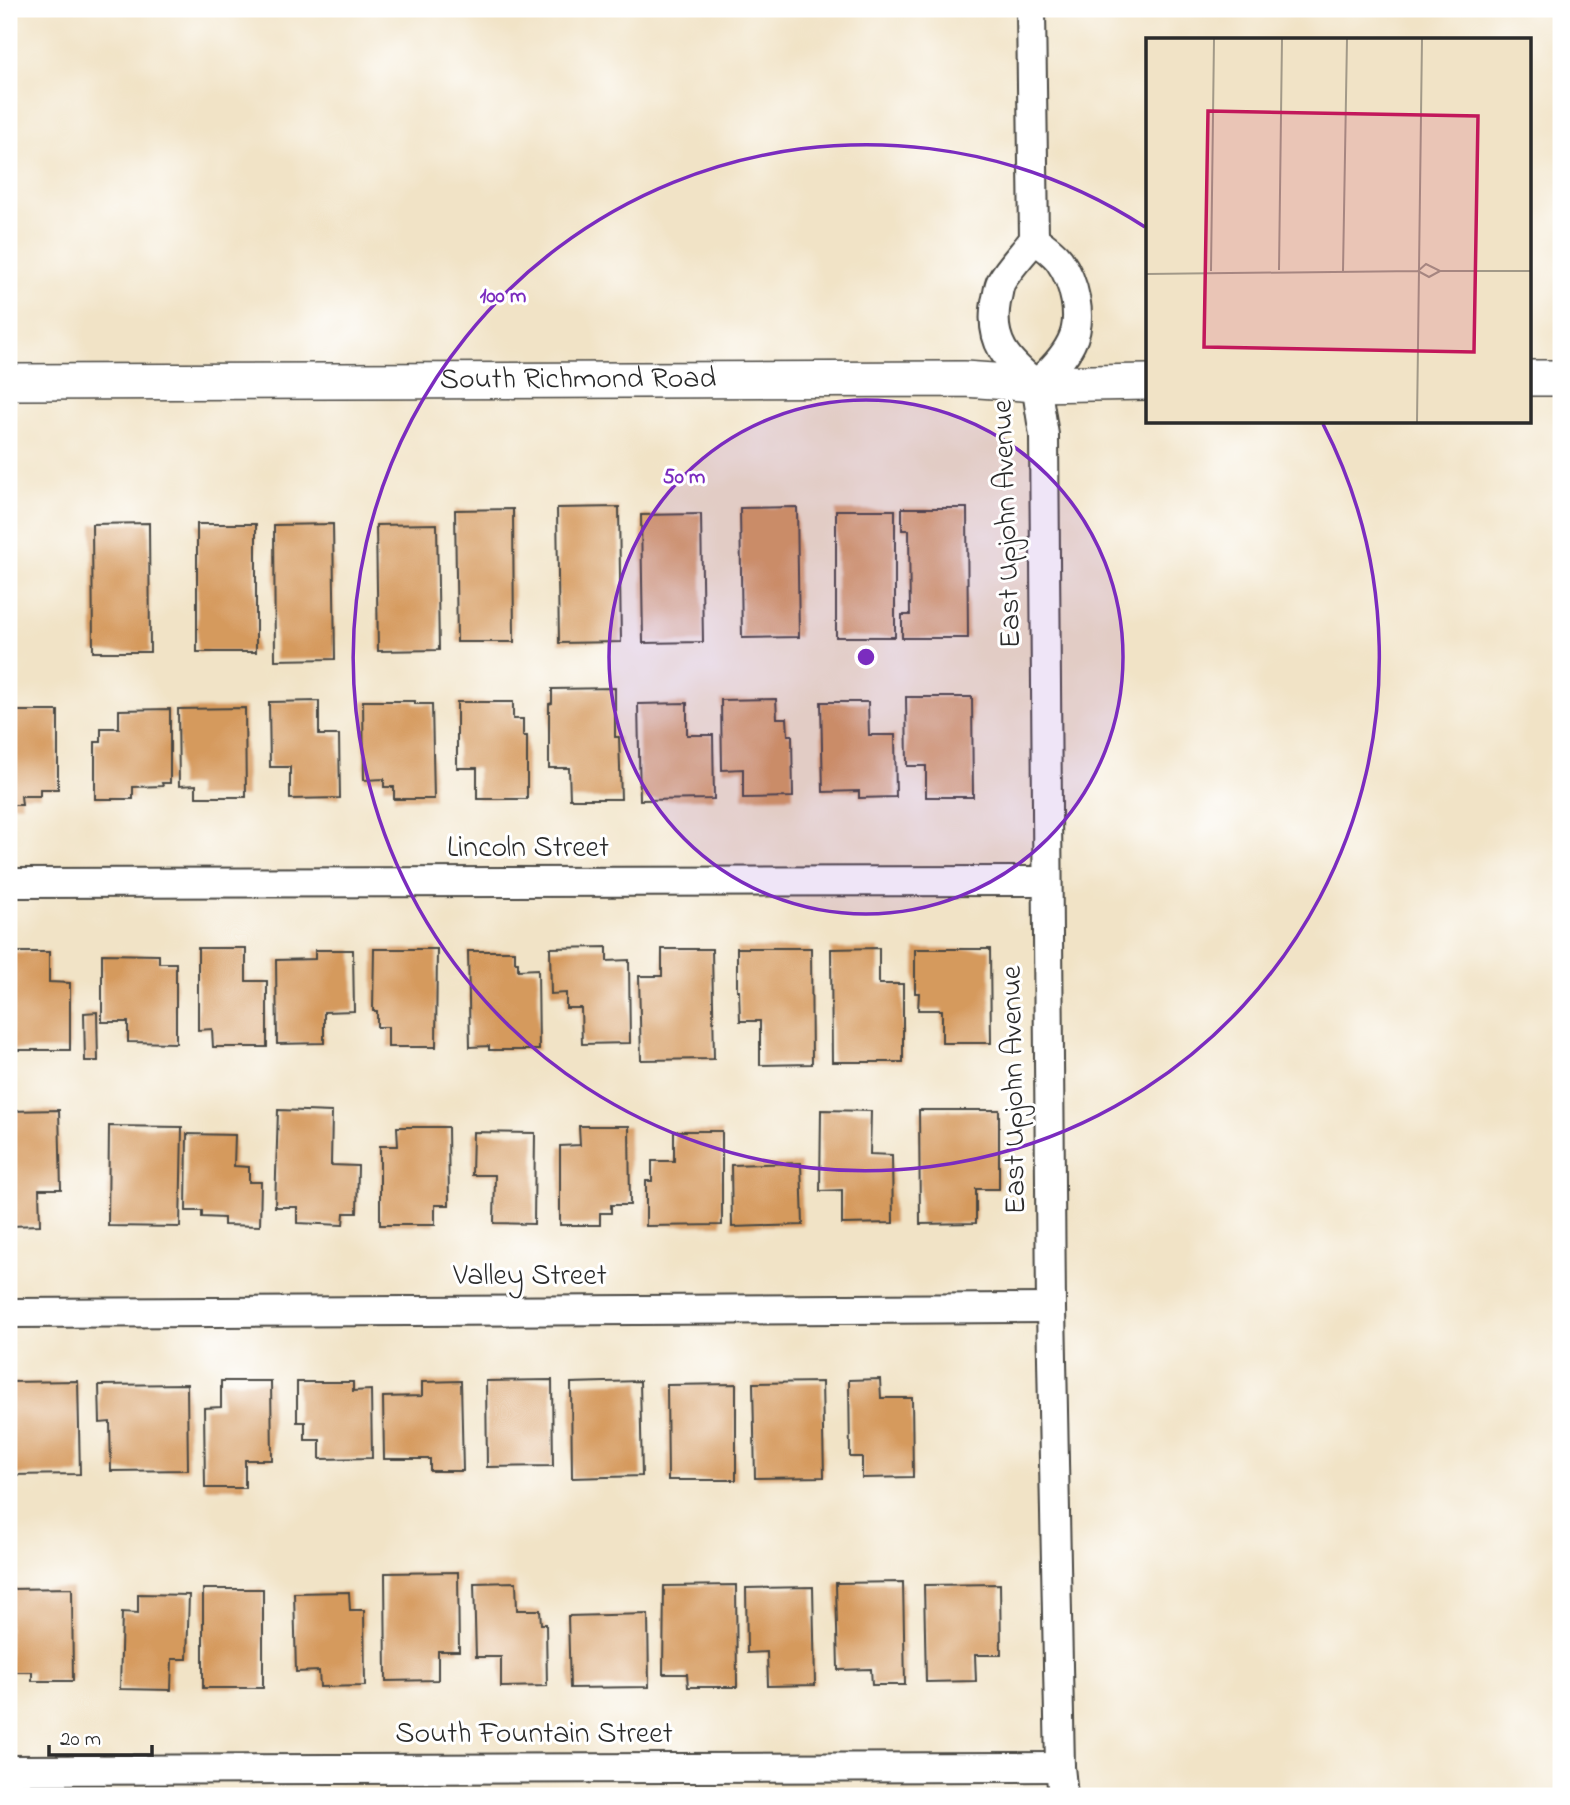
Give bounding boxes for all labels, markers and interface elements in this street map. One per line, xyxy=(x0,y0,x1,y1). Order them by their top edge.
inset map xyxy=(1146,38,1532,424)
text: 100 m xyxy=(480,282,526,312)
street label: South Richmond Road xyxy=(440,358,717,403)
street label: East Upjohn Avenue xyxy=(982,398,1034,649)
text: 50 m xyxy=(663,463,705,493)
centre of rings xyxy=(854,645,878,669)
street label: Lincoln Street xyxy=(447,827,609,871)
street label: East Upjohn Avenue xyxy=(991,965,1039,1215)
street label: Valley Street xyxy=(452,1255,607,1299)
street label: South Fountain Street xyxy=(395,1713,673,1757)
scale bar xyxy=(49,1714,152,1758)
text: 20 m xyxy=(60,1725,101,1755)

